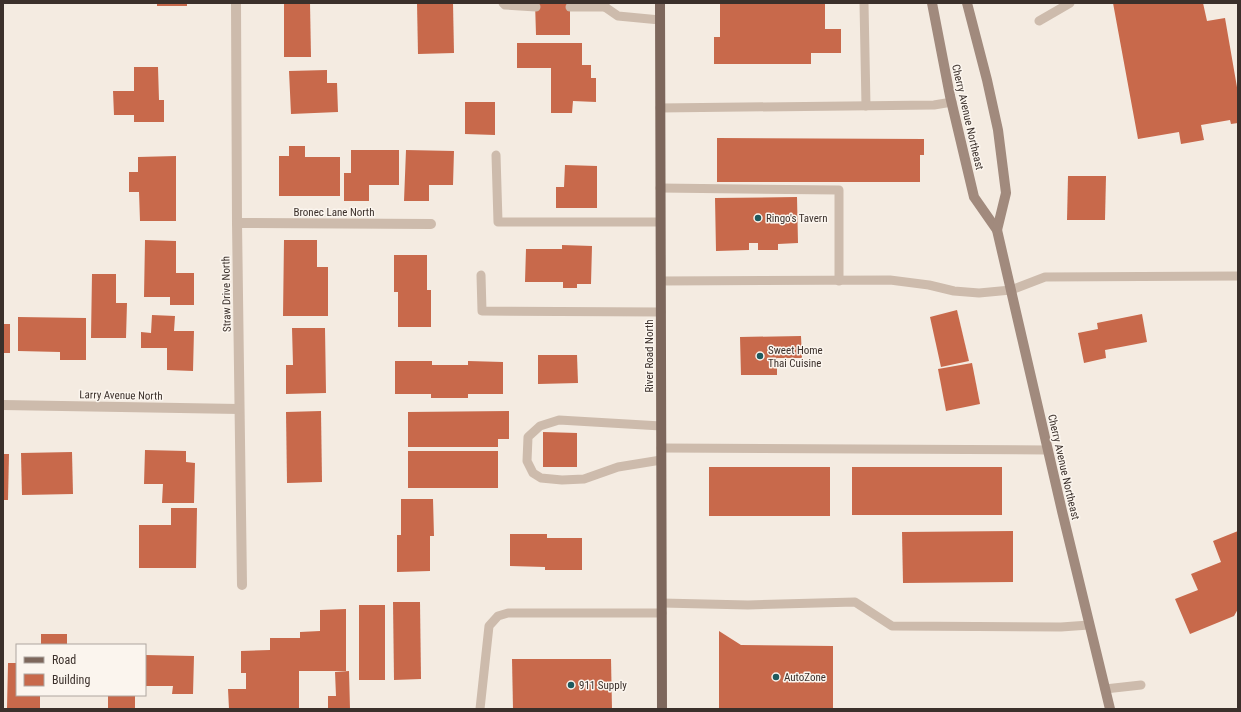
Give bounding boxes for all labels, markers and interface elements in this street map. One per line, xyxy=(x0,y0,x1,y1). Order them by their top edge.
street label: Cherry Avenue Northeast xyxy=(949,63,986,171)
street label: Bronec Lane North xyxy=(294,206,374,219)
place label: Ringo's Tavern xyxy=(766,212,828,225)
marker: Ringo's Tavern xyxy=(753,213,763,223)
street label: Straw Drive North xyxy=(219,256,234,332)
street label: River Road North xyxy=(643,319,656,393)
place label: Sweet Home Thai Cuisine xyxy=(768,344,823,370)
marker: Sweet Home Thai Cuisine xyxy=(755,351,765,361)
street label: Larry Avenue North xyxy=(79,388,163,403)
street label: Cherry Avenue Northeast xyxy=(1045,413,1082,521)
legend xyxy=(16,644,146,696)
text: Road xyxy=(52,653,76,667)
place label: AutoZone xyxy=(784,671,826,684)
marker: AutoZone xyxy=(771,672,781,682)
text: Building xyxy=(52,673,90,687)
place label: 911 Supply xyxy=(579,679,627,692)
marker: 911 Supply xyxy=(566,680,576,690)

